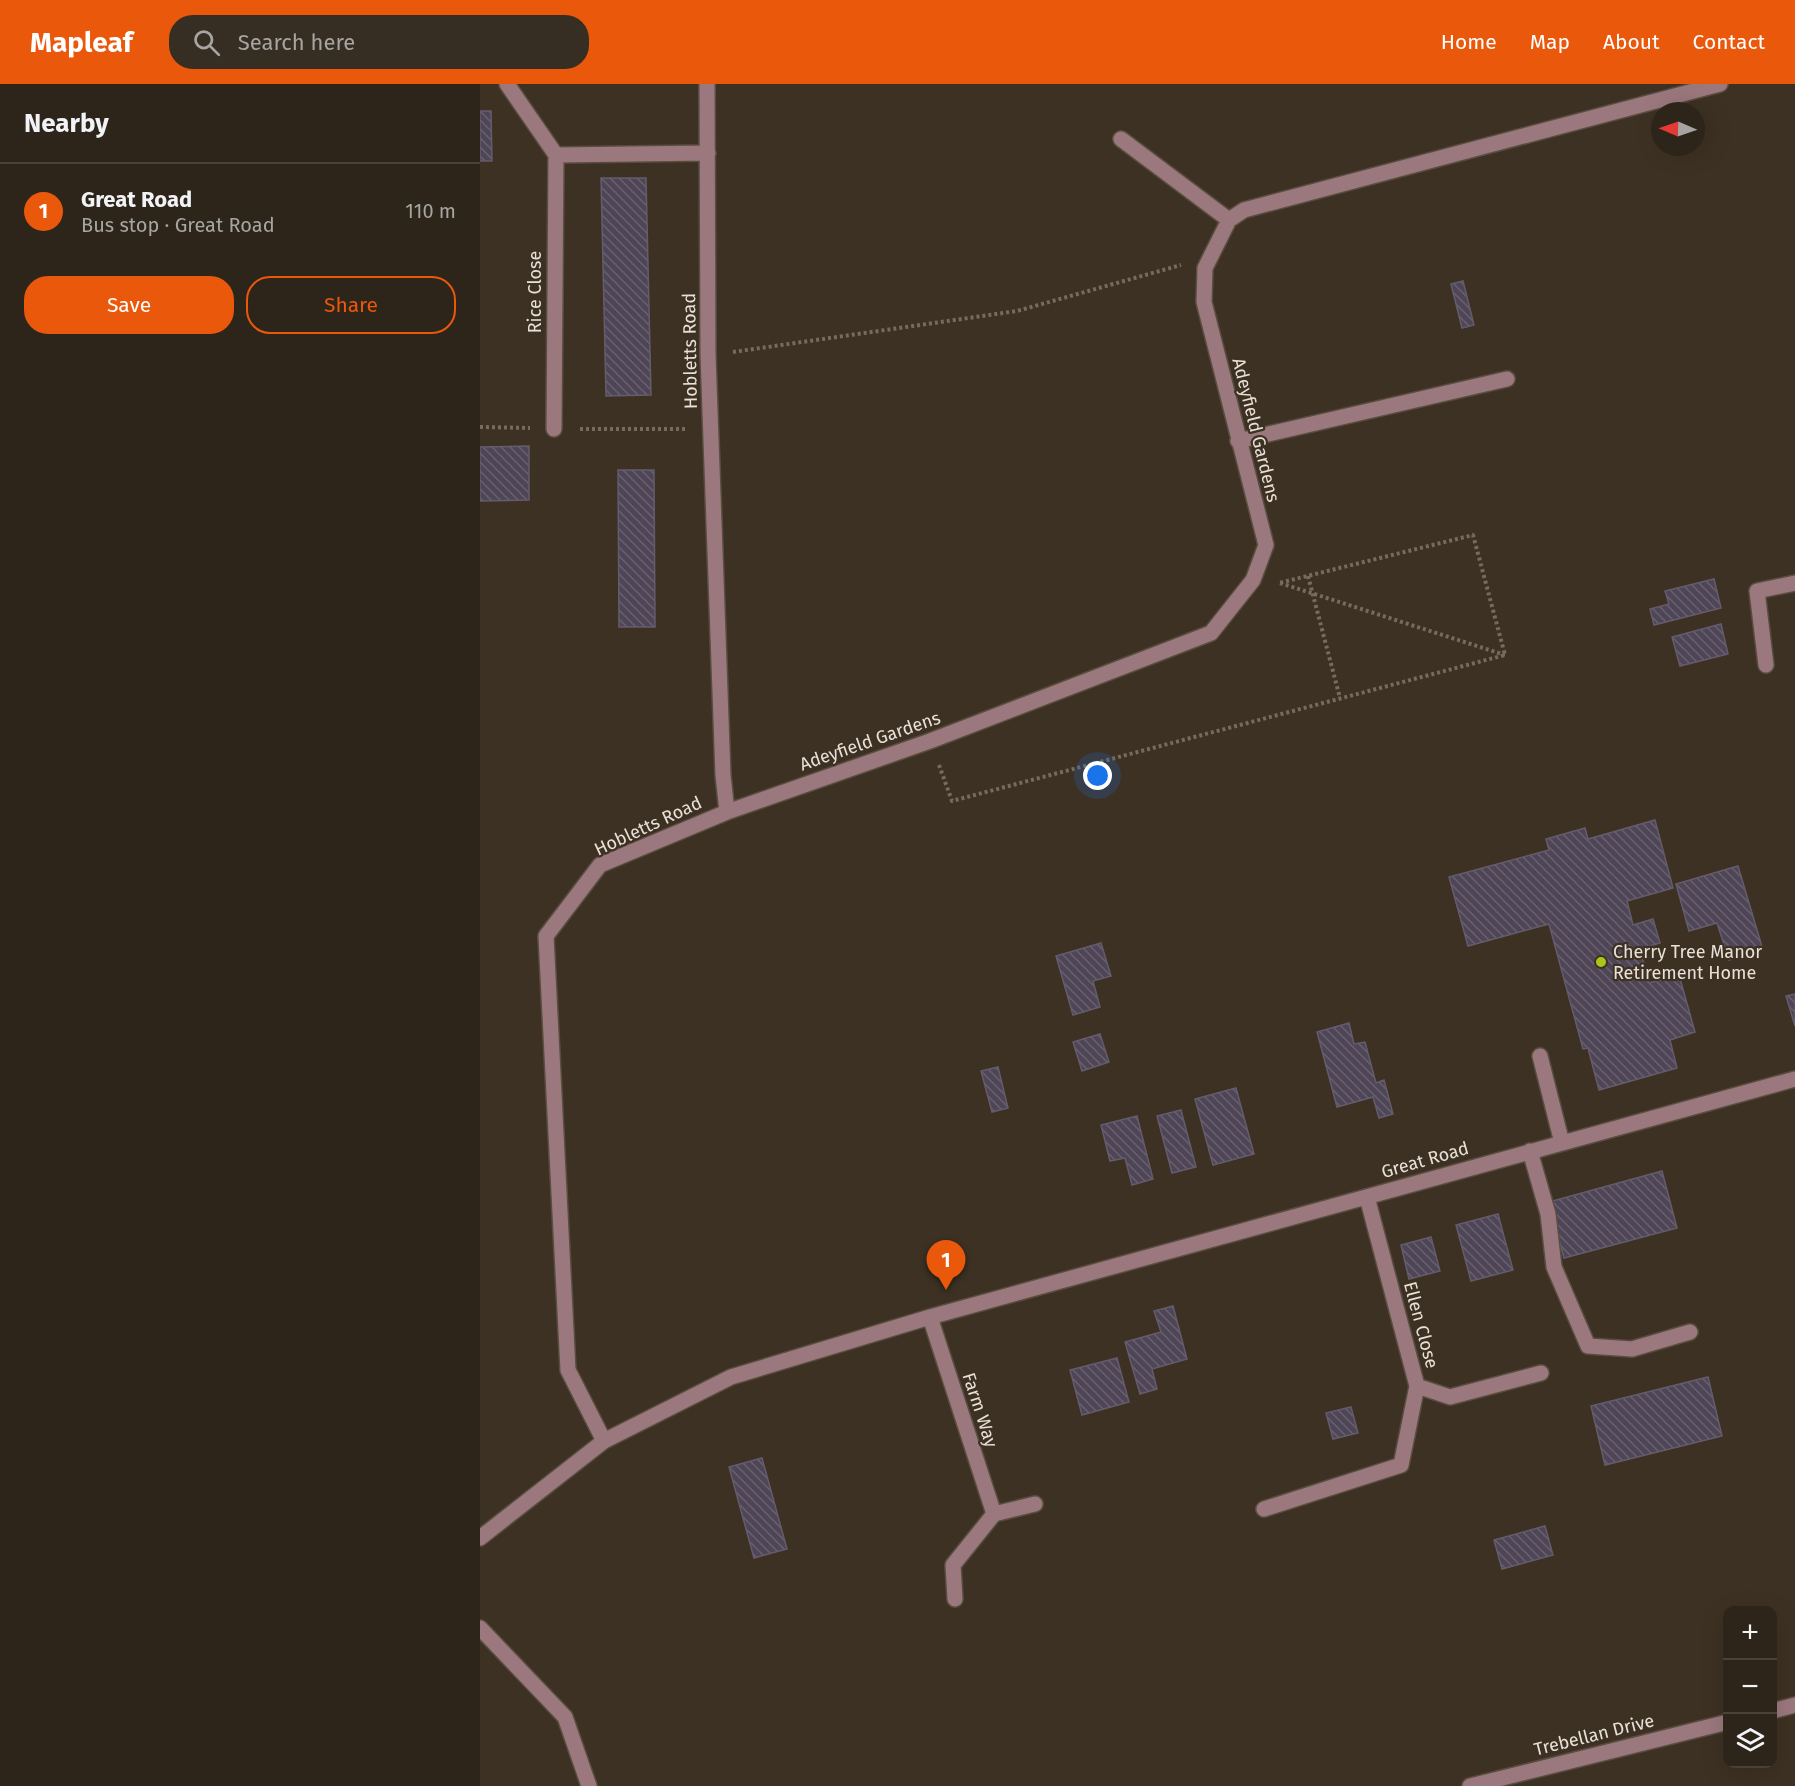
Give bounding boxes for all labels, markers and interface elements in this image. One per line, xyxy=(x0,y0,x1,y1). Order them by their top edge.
search box xyxy=(169,15,589,69)
text: Mapleaf xyxy=(30,26,133,59)
icon: search xyxy=(190,26,223,59)
text: Search here xyxy=(238,29,355,56)
text: Home xyxy=(1441,29,1497,55)
text: Map xyxy=(1530,29,1570,55)
text: About xyxy=(1603,29,1660,55)
text: Contact xyxy=(1693,29,1765,55)
north arrow xyxy=(1651,102,1705,156)
text: Nearby xyxy=(24,108,109,139)
text: Great Road xyxy=(81,186,192,213)
text: 1 xyxy=(39,199,48,223)
text: 110 m xyxy=(405,199,456,223)
text: Bus stop · Great Road xyxy=(81,213,275,237)
street label: Rice Close xyxy=(524,251,546,333)
button: Save xyxy=(24,276,234,334)
button: Share xyxy=(246,276,456,334)
street label: Hobletts Road xyxy=(678,293,702,409)
street label: Adeyfield Gardens xyxy=(1227,356,1285,504)
street label: Adeyfield Gardens xyxy=(797,707,943,775)
your location xyxy=(1083,761,1112,790)
street label: Hobletts Road xyxy=(591,791,705,861)
place label: Cherry Tree Manor Retirement Home xyxy=(1613,941,1762,984)
marker: Cherry Tree Manor Retirement Home xyxy=(1594,955,1608,969)
street label: Great Road xyxy=(1379,1137,1471,1183)
pin: 1 xyxy=(926,1240,966,1290)
street label: Ellen Close xyxy=(1399,1279,1443,1371)
street label: Farm Way xyxy=(958,1370,1002,1450)
map controls xyxy=(1723,1606,1777,1768)
button: + xyxy=(1723,1606,1777,1660)
button: − xyxy=(1723,1660,1777,1714)
street label: Trebellan Drive xyxy=(1532,1709,1656,1761)
button: layers xyxy=(1723,1714,1777,1768)

